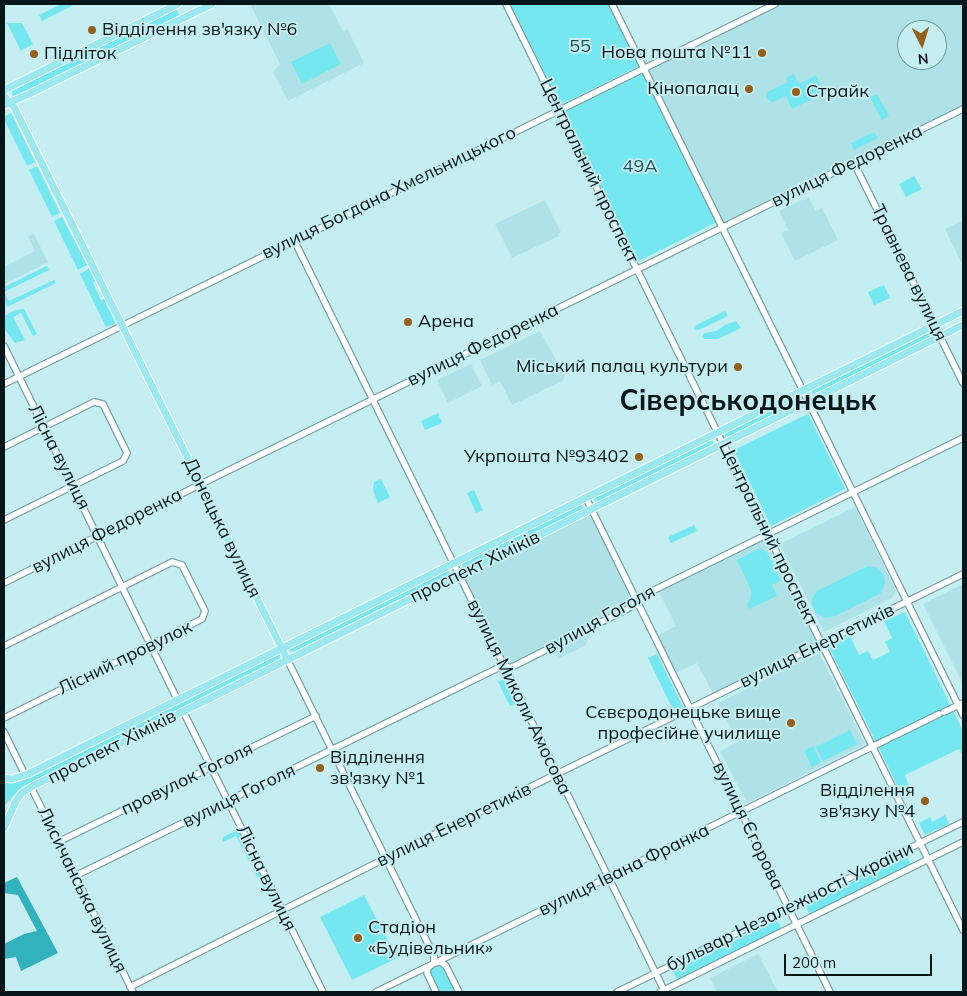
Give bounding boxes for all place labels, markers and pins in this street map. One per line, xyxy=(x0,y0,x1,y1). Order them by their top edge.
place label: Відділення зв'язку №6 xyxy=(102,19,297,41)
marker: Відділення зв'язку №6 xyxy=(86,24,98,36)
place label: Нова пошта №11 xyxy=(601,42,752,64)
place label: Підліток xyxy=(44,43,117,65)
marker: Нова пошта №11 xyxy=(756,47,768,59)
marker: Підліток xyxy=(28,48,40,60)
place label: Кінопалац xyxy=(647,78,739,100)
place label: Страйк xyxy=(806,81,869,103)
marker: Кінопалац xyxy=(743,83,755,95)
marker: Страйк xyxy=(790,86,802,98)
place label: Арена xyxy=(418,311,474,333)
marker: Арена xyxy=(402,316,414,328)
place label: Міський палац культури xyxy=(516,356,728,378)
marker: Міський палац культури xyxy=(732,361,744,373)
place label: Укрпошта №93402 xyxy=(464,446,629,468)
marker: Укрпошта №93402 xyxy=(633,451,645,463)
place label: Сєвєродонецьке вище професійне училище xyxy=(585,702,781,744)
marker: Сєвєродонецьке вище професійне училище xyxy=(785,717,797,729)
place label: Відділення зв'язку №1 xyxy=(330,747,426,790)
marker: Відділення зв'язку №1 xyxy=(314,762,326,774)
place label: Відділення зв'язку №4 xyxy=(819,780,915,822)
marker: Відділення зв'язку №4 xyxy=(919,795,931,807)
place label: Стадіон «Будівельник» xyxy=(368,917,493,960)
marker: Стадіон «Будівельник» xyxy=(352,932,364,944)

